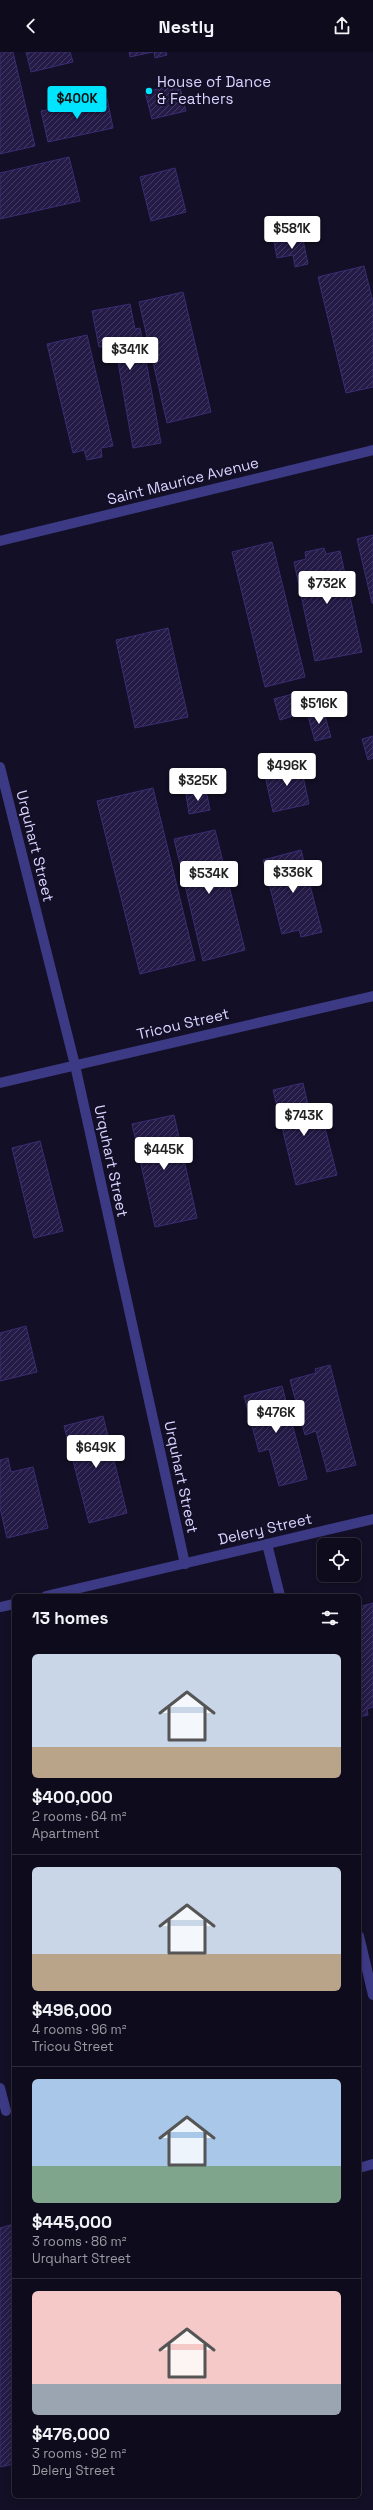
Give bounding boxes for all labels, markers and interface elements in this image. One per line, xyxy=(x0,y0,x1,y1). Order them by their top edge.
icon: back xyxy=(20,15,42,37)
text: Nestly xyxy=(159,15,214,38)
icon: share xyxy=(331,15,353,37)
place label: House of Dance & Feathers xyxy=(157,72,271,108)
pin: $400K xyxy=(49,86,105,120)
marker: House of Dance & Feathers xyxy=(144,86,154,96)
text: $400K xyxy=(56,90,98,107)
pin: $581K xyxy=(264,216,320,250)
text: $581K xyxy=(273,220,311,237)
pin: $341K xyxy=(102,337,158,371)
text: $341K xyxy=(111,341,149,358)
street label: Saint Maurice Avenue xyxy=(105,452,261,509)
pin: $732K xyxy=(299,571,355,605)
text: $732K xyxy=(308,575,346,592)
pin: $516K xyxy=(291,691,347,725)
text: $516K xyxy=(300,695,338,712)
pin: $496K xyxy=(259,753,315,787)
text: $496K xyxy=(267,757,307,774)
pin: $325K xyxy=(170,768,226,802)
text: $325K xyxy=(178,772,218,789)
street label: Urquhart Street xyxy=(12,788,59,904)
pin: $336K xyxy=(265,860,321,894)
pin: $534K xyxy=(181,861,237,895)
text: $336K xyxy=(273,864,313,881)
text: $534K xyxy=(189,865,229,882)
street label: Tricou Street xyxy=(135,1004,231,1043)
street label: Urquhart Street xyxy=(90,1103,133,1219)
pin: $743K xyxy=(276,1103,332,1137)
text: $743K xyxy=(285,1107,323,1124)
pin: $445K xyxy=(136,1137,192,1171)
text: $445K xyxy=(144,1141,184,1158)
pin: $476K xyxy=(248,1400,304,1434)
text: $476K xyxy=(257,1404,295,1421)
street label: Urquhart Street xyxy=(160,1419,203,1535)
pin: $649K xyxy=(68,1435,124,1469)
text: $649K xyxy=(76,1439,116,1456)
street label: Delery Street xyxy=(216,1508,314,1549)
map controls xyxy=(317,1538,361,1582)
button: locate xyxy=(317,1538,361,1582)
text: 13 homes xyxy=(32,1607,108,1629)
icon: filters xyxy=(319,1607,341,1629)
icon: home xyxy=(151,1680,223,1752)
text: $400,000 xyxy=(32,1786,113,1808)
text: 2 rooms · 64 m² xyxy=(32,1808,126,1825)
text: Apartment xyxy=(32,1825,100,1842)
icon: home xyxy=(151,1893,223,1965)
text: $496,000 xyxy=(32,1999,112,2021)
text: 4 rooms · 96 m² xyxy=(32,2021,127,2038)
text: Tricou Street xyxy=(32,2038,114,2055)
icon: home xyxy=(151,2105,223,2177)
text: $445,000 xyxy=(32,2211,112,2233)
text: 3 rooms · 86 m² xyxy=(32,2233,126,2250)
text: Urquhart Street xyxy=(32,2250,131,2267)
icon: home xyxy=(151,2317,223,2389)
text: $476,000 xyxy=(32,2423,110,2445)
text: 3 rooms · 92 m² xyxy=(32,2445,126,2462)
text: Delery Street xyxy=(32,2462,115,2479)

